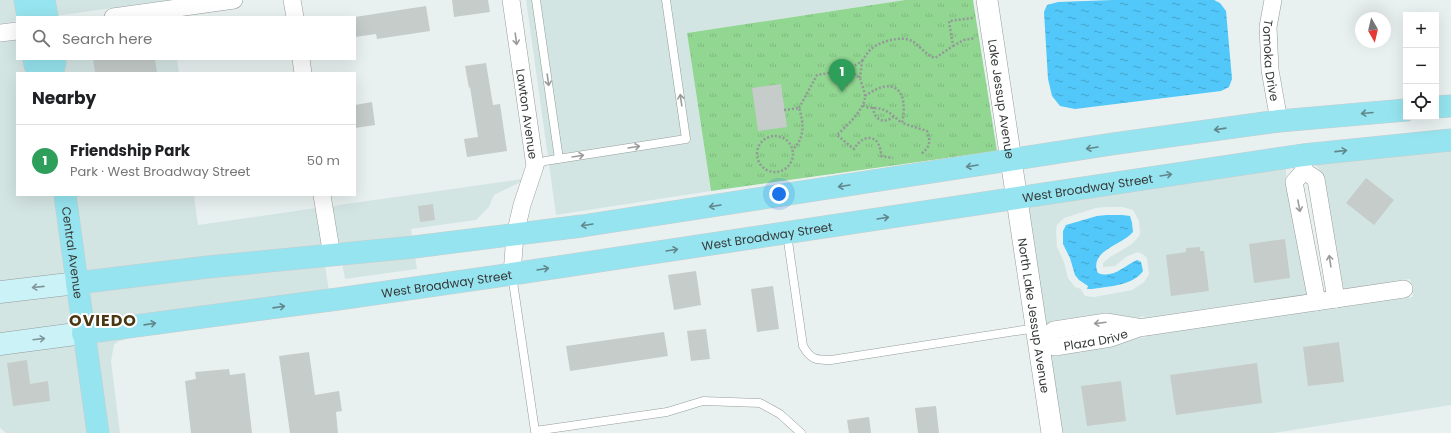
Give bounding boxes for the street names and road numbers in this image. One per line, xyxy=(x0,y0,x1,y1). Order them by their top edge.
street label: Tomoka Drive xyxy=(1259,18,1284,102)
street label: Lake Jessup Avenue xyxy=(984,38,1019,160)
street label: Lawton Avenue xyxy=(513,67,542,160)
street label: West Broadway Street xyxy=(1021,169,1154,206)
street label: Central Avenue xyxy=(58,205,88,300)
street label: West Broadway Street xyxy=(701,217,834,254)
street label: North Lake Jessup Avenue xyxy=(1014,237,1054,394)
street label: West Broadway Street xyxy=(380,266,513,301)
street label: Plaza Drive xyxy=(1062,324,1130,354)

